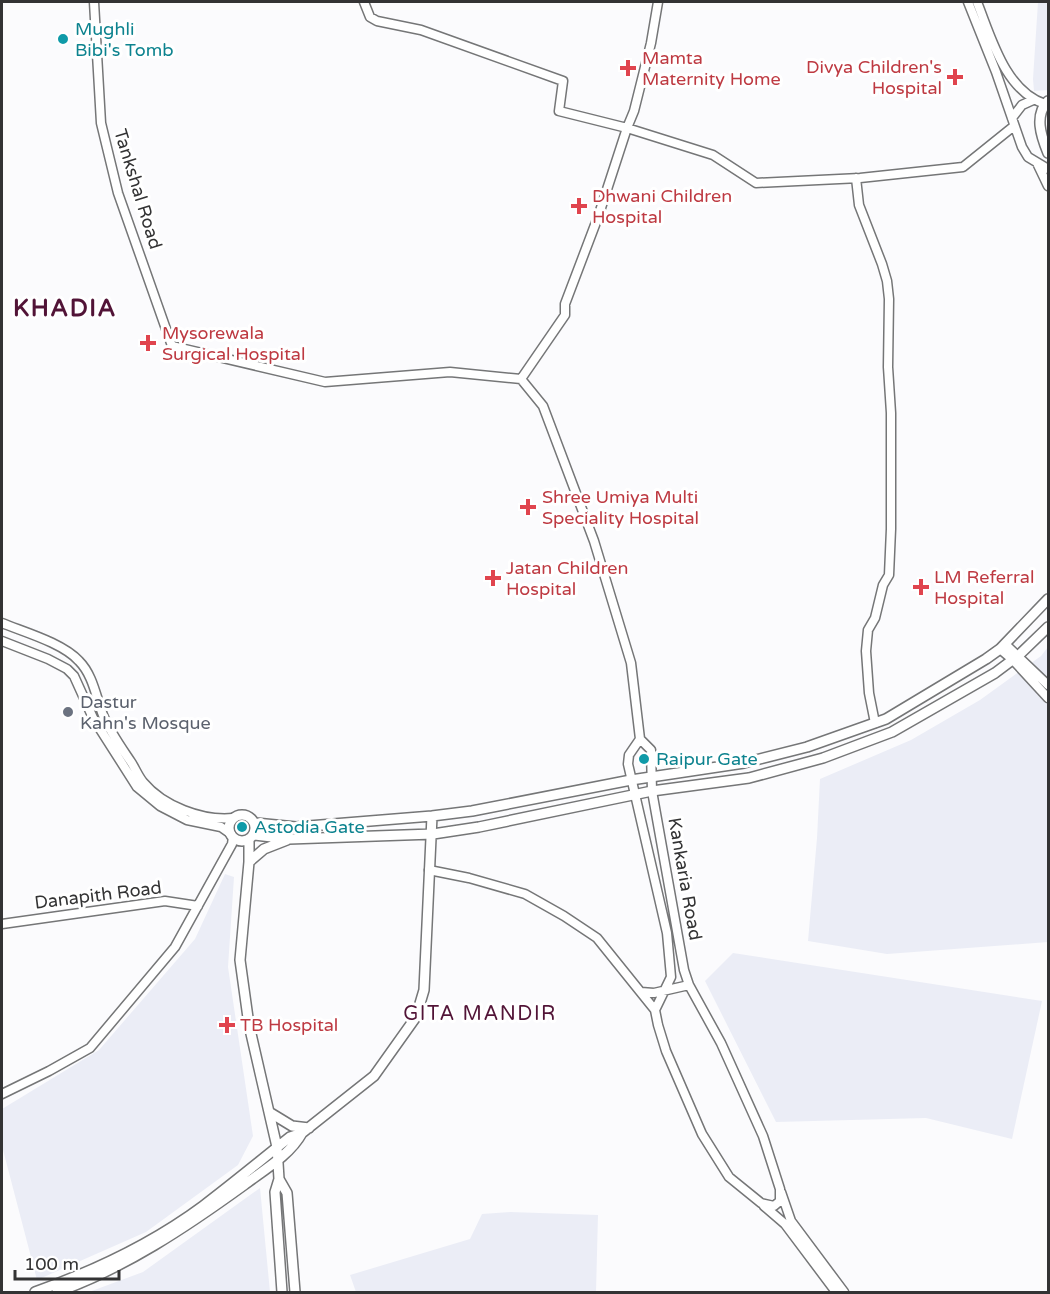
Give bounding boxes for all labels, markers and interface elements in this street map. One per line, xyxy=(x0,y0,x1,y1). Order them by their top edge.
place label: Mughli Bibi's Tomb xyxy=(75,18,174,61)
marker: Mughli Bibi's Tomb xyxy=(56,32,70,46)
place label: Mamta Maternity Home xyxy=(642,47,781,90)
place label: Divya Children's Hospital xyxy=(806,56,942,99)
marker: Mamta Maternity Home xyxy=(619,59,637,77)
marker: Divya Children's Hospital xyxy=(946,68,964,86)
street label: Tankshal Road xyxy=(109,126,167,252)
place label: Dhwani Children Hospital xyxy=(592,185,732,228)
marker: Dhwani Children Hospital xyxy=(570,197,588,215)
district label: KHADIA xyxy=(13,294,117,323)
place label: Mysorewala Surgical Hospital xyxy=(162,322,305,365)
marker: Mysorewala Surgical Hospital xyxy=(139,334,157,352)
place label: Shree Umiya Multi Speciality Hospital xyxy=(542,486,699,529)
marker: Shree Umiya Multi Speciality Hospital xyxy=(519,498,537,516)
place label: Jatan Children Hospital xyxy=(506,557,629,600)
place label: LM Referral Hospital xyxy=(934,566,1034,609)
marker: Jatan Children Hospital xyxy=(484,569,502,587)
marker: LM Referral Hospital xyxy=(912,578,930,596)
place label: Dastur Kahn's Mosque xyxy=(80,691,211,734)
marker: Dastur Kahn's Mosque xyxy=(61,705,75,719)
place label: Raipur Gate xyxy=(656,748,758,770)
marker: Raipur Gate xyxy=(637,752,651,766)
place label: Astodia Gate xyxy=(254,816,365,838)
street label: Kankaria Road xyxy=(663,816,707,942)
marker: Astodia Gate xyxy=(235,820,249,834)
street label: Danapith Road xyxy=(33,876,163,914)
district label: GITA MANDIR xyxy=(403,1002,557,1026)
place label: TB Hospital xyxy=(240,1014,338,1036)
marker: TB Hospital xyxy=(218,1016,236,1034)
scale bar xyxy=(15,1243,118,1281)
text: 100 m xyxy=(24,1253,79,1275)

